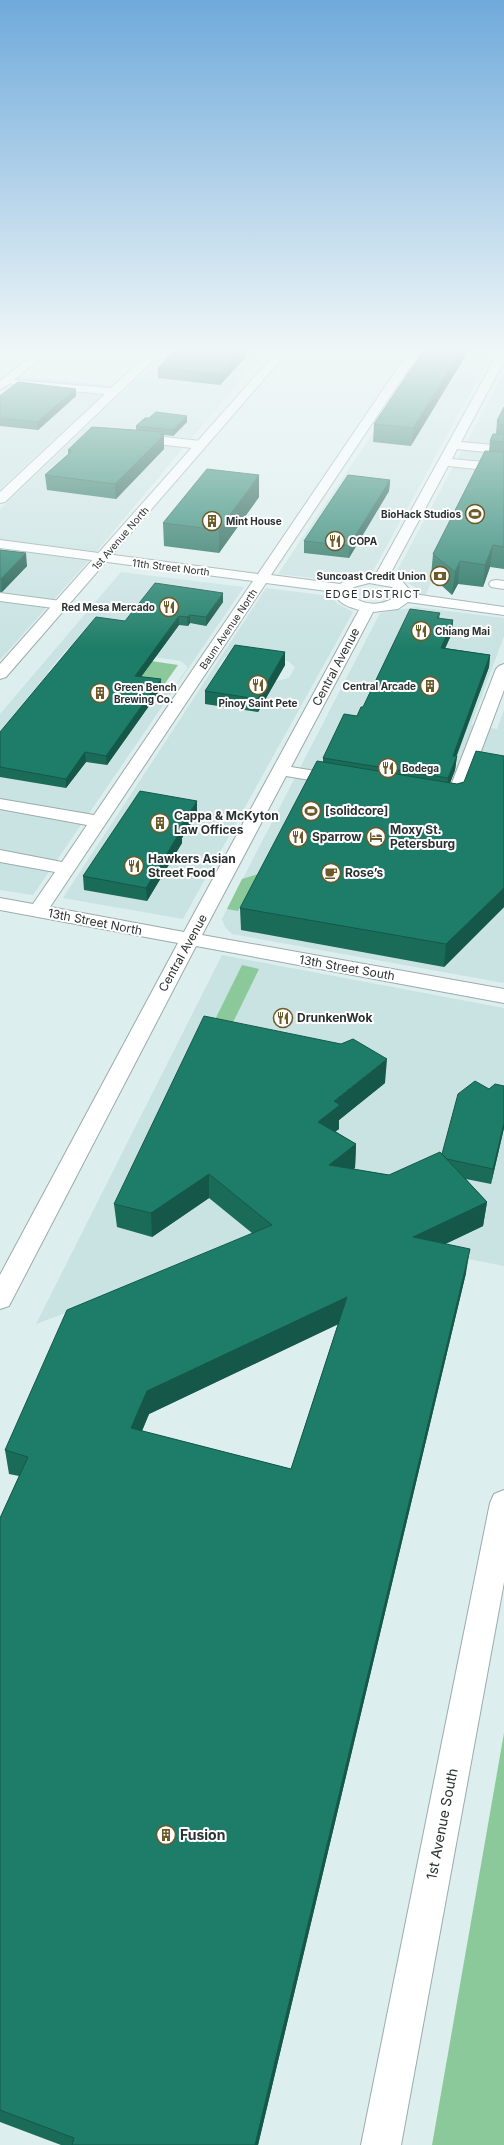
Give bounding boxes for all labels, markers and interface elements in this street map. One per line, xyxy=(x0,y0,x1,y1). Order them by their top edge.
sports icon: BioHack Studios xyxy=(464,503,486,525)
street label: 1st Avenue North xyxy=(89,504,151,572)
place label: BioHack Studios xyxy=(381,508,461,520)
building icon: Mint House xyxy=(201,510,223,532)
place label: Mint House xyxy=(226,515,282,527)
restaurant icon: COPA xyxy=(324,530,346,552)
place label: COPA xyxy=(349,535,378,547)
street label: 11th Street North xyxy=(132,556,210,578)
bank icon: Suncoast Credit Union xyxy=(429,565,451,587)
place label: Suncoast Credit Union xyxy=(317,570,426,582)
street label: Baum Avenue North xyxy=(197,587,259,671)
district label: EDGE DISTRICT xyxy=(325,587,421,601)
restaurant icon: Red Mesa Mercado xyxy=(158,596,180,618)
place label: Red Mesa Mercado xyxy=(62,601,155,613)
restaurant icon: Chiang Mai xyxy=(410,620,432,642)
street label: Central Avenue xyxy=(309,625,362,708)
place label: Chiang Mai xyxy=(435,625,490,638)
restaurant icon: Pinoy Saint Pete xyxy=(247,674,269,696)
building icon: Central Arcade xyxy=(419,675,441,697)
place label: Central Arcade xyxy=(343,680,416,692)
place label: Green Bench Brewing Co. xyxy=(114,681,177,706)
building icon: Green Bench Brewing Co. xyxy=(89,682,111,704)
place label: Pinoy Saint Pete xyxy=(219,697,298,710)
restaurant icon: Bodega xyxy=(377,757,399,779)
place label: Bodega xyxy=(402,762,439,775)
sports icon: [solidcore] xyxy=(300,800,322,822)
place label: [solidcore] xyxy=(325,803,388,818)
place label: Cappa & McKyton Law Offices xyxy=(174,808,279,837)
building icon: Cappa & McKyton Law Offices xyxy=(149,812,171,834)
place label: Moxy St. Petersburg xyxy=(390,822,455,851)
restaurant icon: Sparrow xyxy=(287,826,309,848)
hotel icon: Moxy St. Petersburg xyxy=(365,826,387,848)
place label: Sparrow xyxy=(312,829,362,844)
place label: Hawkers Asian Street Food xyxy=(148,851,236,880)
restaurant icon: Hawkers Asian Street Food xyxy=(123,855,145,877)
cafe icon: Rose’s xyxy=(320,862,342,884)
place label: Rose’s xyxy=(345,865,384,880)
street label: 13th Street North xyxy=(47,905,144,938)
street label: Central Avenue xyxy=(155,911,210,994)
street label: 13th Street South xyxy=(298,952,396,983)
restaurant icon: DrunkenWok xyxy=(272,1007,294,1029)
place label: DrunkenWok xyxy=(297,1010,372,1025)
street label: 1st Avenue South xyxy=(422,1767,461,1881)
building icon: Fusion xyxy=(155,1824,177,1846)
place label: Fusion xyxy=(180,1826,225,1843)

